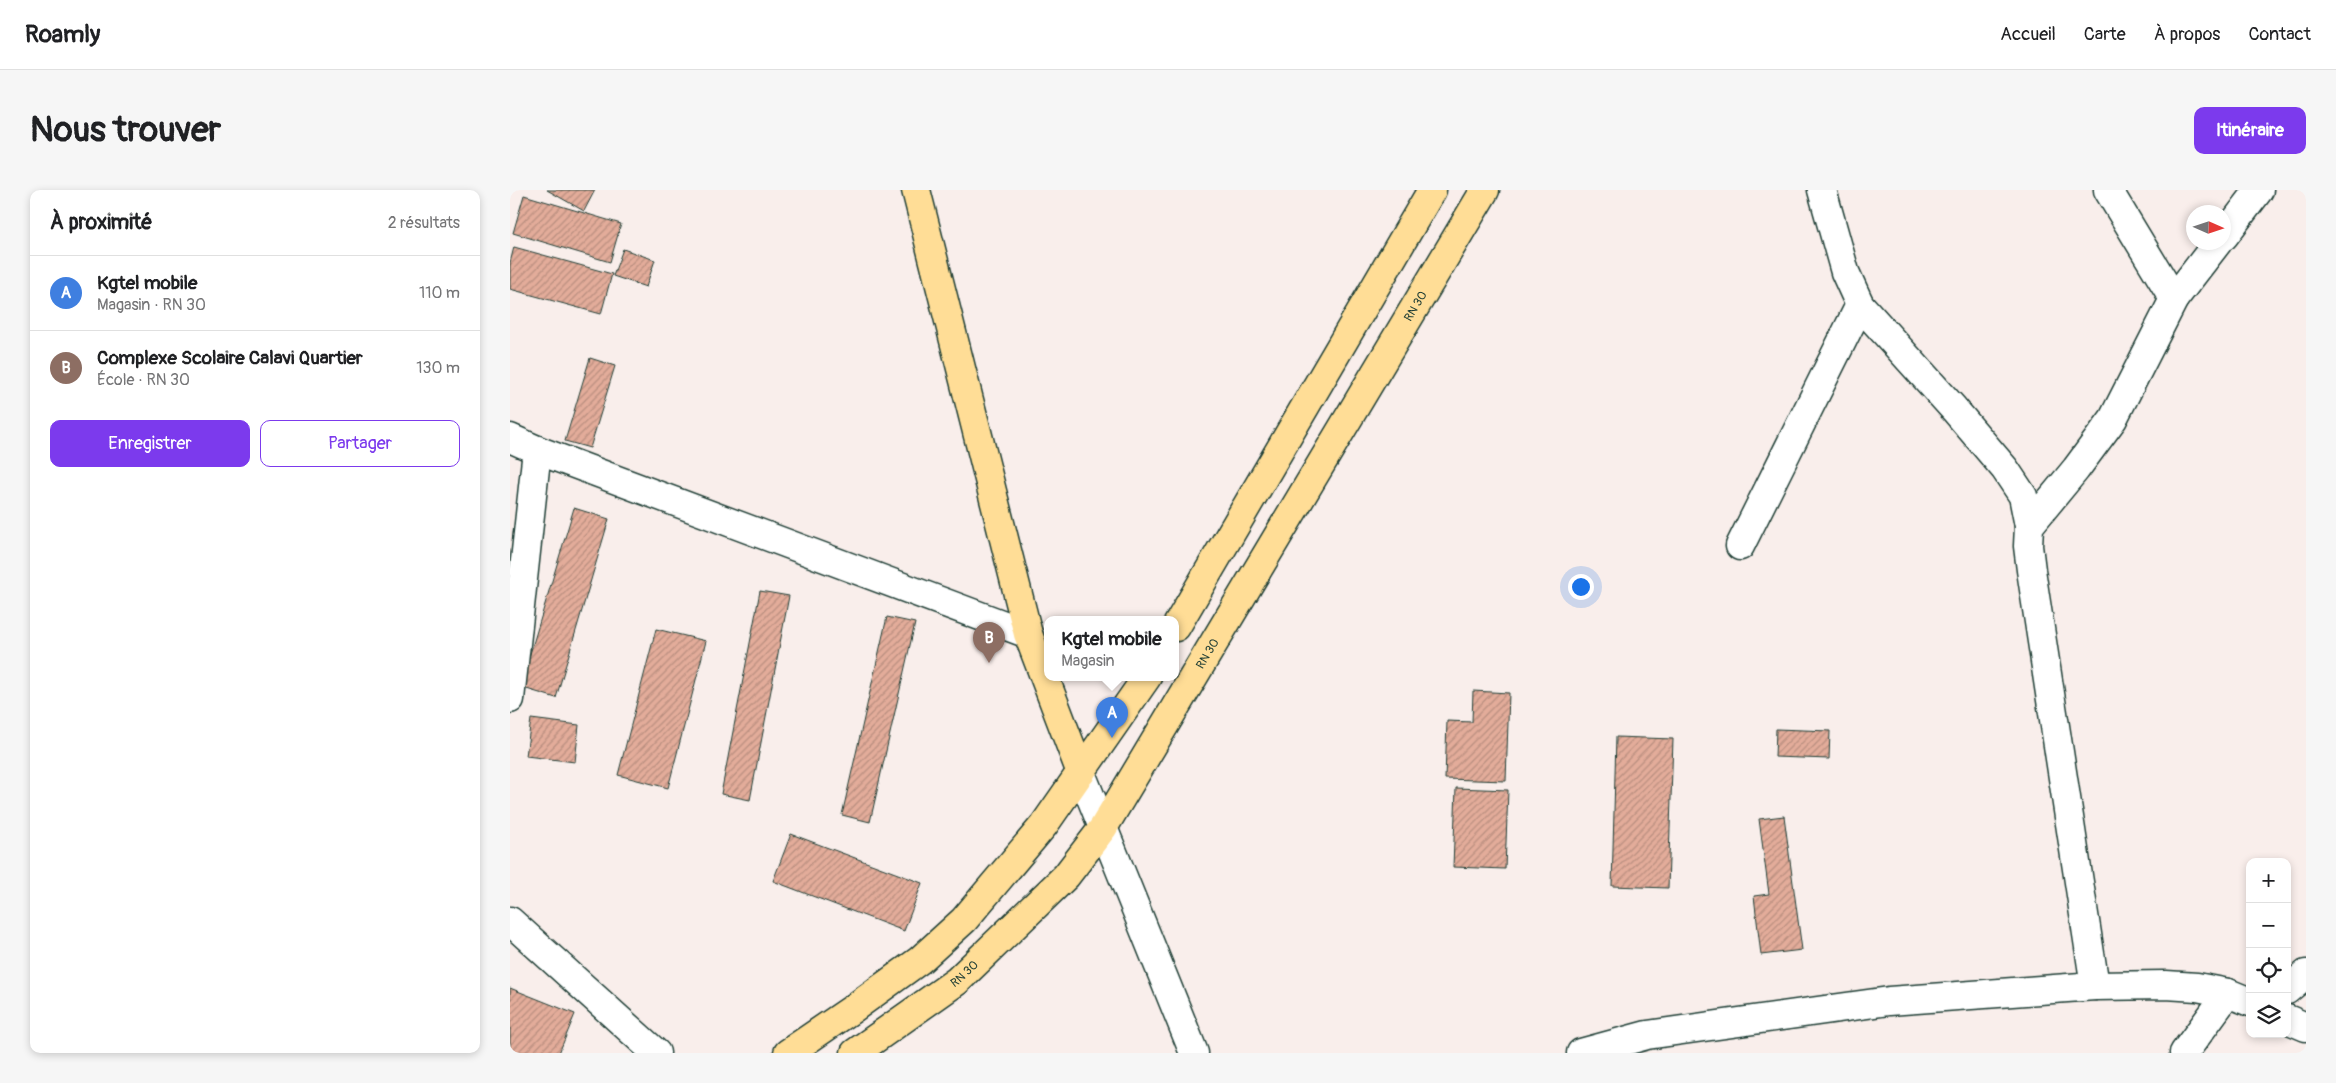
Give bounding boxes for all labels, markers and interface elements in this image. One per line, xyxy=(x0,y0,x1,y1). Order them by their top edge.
text: Roamly xyxy=(25,20,100,49)
text: Accueil xyxy=(2000,23,2056,46)
text: Carte xyxy=(2084,23,2126,46)
text: À propos xyxy=(2154,23,2220,46)
text: Contact xyxy=(2248,23,2311,46)
button: Itinéraire xyxy=(2194,107,2306,154)
text: Nous trouver xyxy=(30,108,221,152)
north arrow xyxy=(2186,205,2231,250)
text: À proximité xyxy=(50,209,153,236)
text: 2 résultats xyxy=(388,213,460,233)
text: Kgtel mobile xyxy=(97,271,197,295)
text: A xyxy=(61,283,71,303)
text: 110 m xyxy=(419,283,460,303)
street label: RN 30 xyxy=(1401,289,1431,324)
text: Magasin · RN 30 xyxy=(97,295,206,315)
text: Complexe Scolaire Calavi Quartier xyxy=(97,346,363,370)
text: B xyxy=(61,358,71,378)
text: 130 m xyxy=(416,358,460,378)
text: École · RN 30 xyxy=(97,370,190,390)
button: Enregistrer xyxy=(50,420,250,467)
button: Partager xyxy=(260,420,460,467)
your location xyxy=(1568,574,1594,600)
popup xyxy=(1044,616,1179,681)
pin: B xyxy=(973,622,1005,663)
text: Kgtel mobile xyxy=(1061,627,1162,651)
street label: RN 30 xyxy=(1193,636,1223,672)
text: Magasin xyxy=(1061,651,1115,671)
pin: A xyxy=(1096,697,1128,738)
map controls xyxy=(2246,858,2291,1038)
button: + xyxy=(2246,858,2291,903)
button: − xyxy=(2246,903,2291,948)
button: locate xyxy=(2246,948,2291,993)
street label: RN 30 xyxy=(948,958,982,991)
button: layers xyxy=(2246,993,2291,1038)

